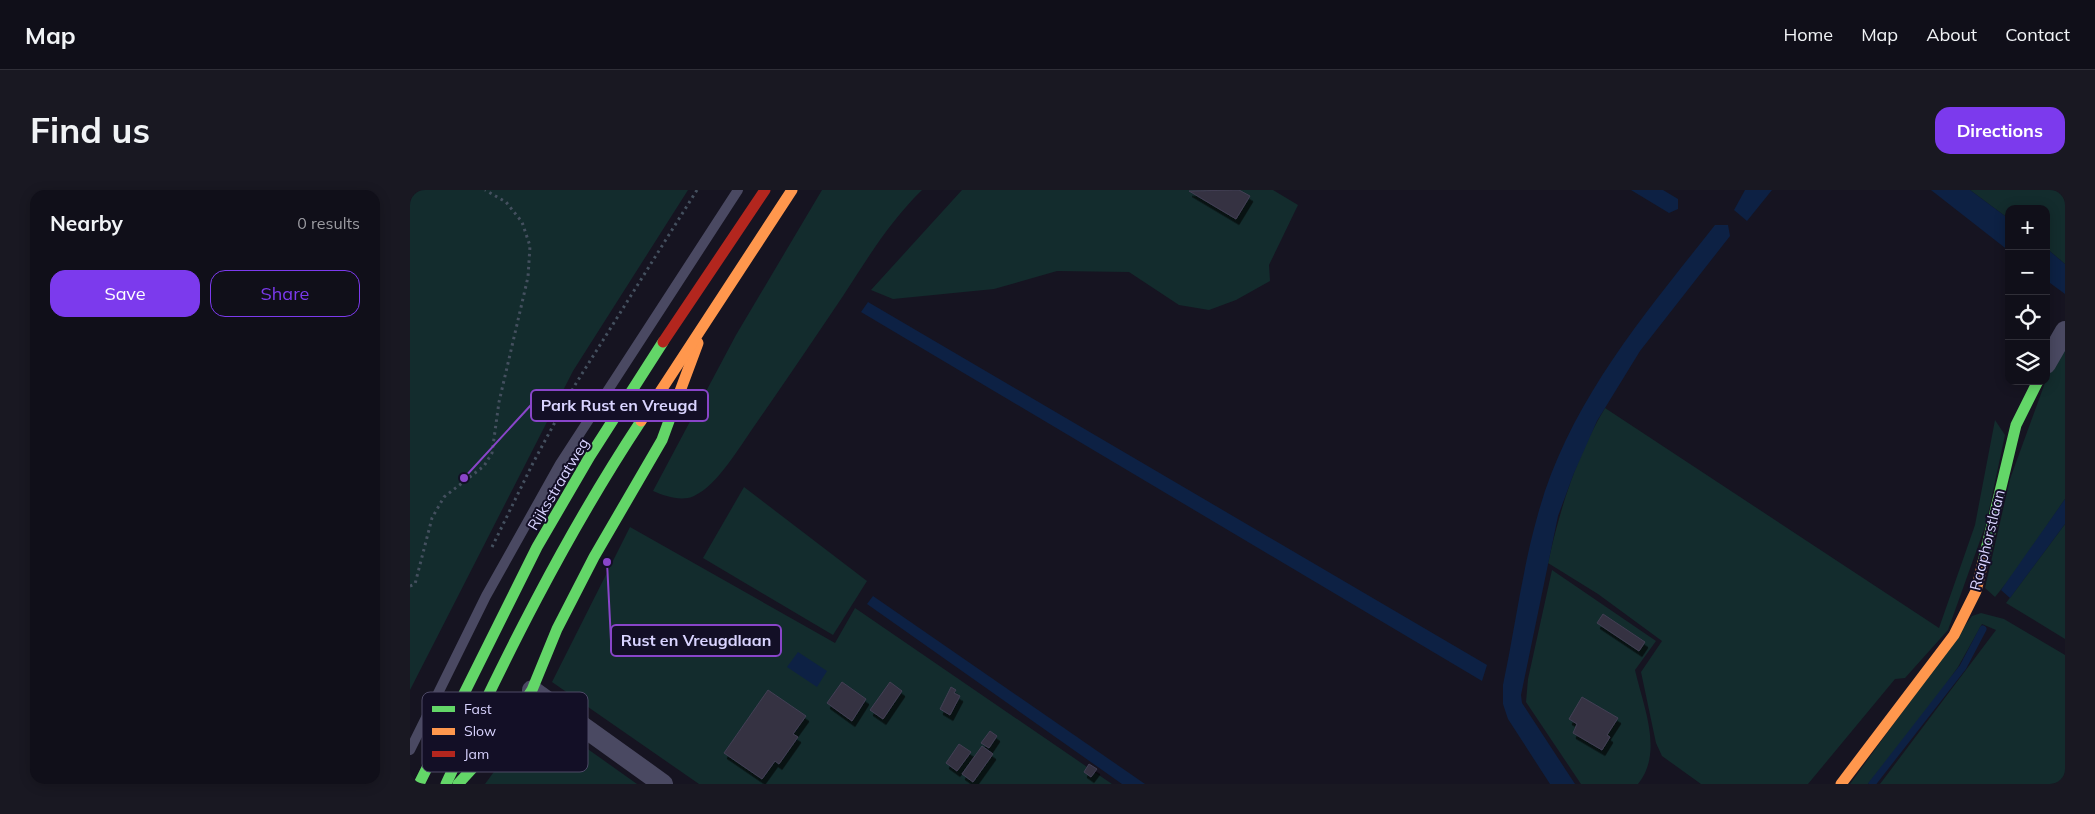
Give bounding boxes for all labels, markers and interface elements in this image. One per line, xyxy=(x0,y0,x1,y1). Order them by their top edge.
text: Map xyxy=(25,20,76,50)
text: Home xyxy=(1783,23,1833,46)
text: Map xyxy=(1861,23,1898,46)
text: About xyxy=(1926,23,1977,46)
text: Contact xyxy=(2005,23,2070,46)
button: Directions xyxy=(1935,107,2065,154)
text: Find us xyxy=(30,108,150,152)
map controls xyxy=(2005,205,2050,385)
button: + xyxy=(2005,205,2050,250)
text: Nearby xyxy=(50,210,123,236)
text: 0 results xyxy=(297,213,360,233)
button: − xyxy=(2005,250,2050,295)
button: Save xyxy=(50,270,200,317)
button: Share xyxy=(210,270,360,317)
button: locate xyxy=(2005,295,2050,340)
button: layers xyxy=(2005,340,2050,385)
callout: Park Rust en Vreugd xyxy=(531,390,708,421)
text: Park Rust en Vreugd xyxy=(541,395,697,415)
street label: Rijksstraatweg xyxy=(523,435,593,533)
street label: Raaphorstlaan xyxy=(1965,488,2009,592)
callout: Rust en Vreugdlaan xyxy=(611,625,781,656)
text: Rust en Vreugdlaan xyxy=(621,630,771,650)
legend xyxy=(422,692,588,772)
text: Fast xyxy=(464,700,492,718)
text: Slow xyxy=(464,722,496,740)
text: Jam xyxy=(464,745,489,763)

